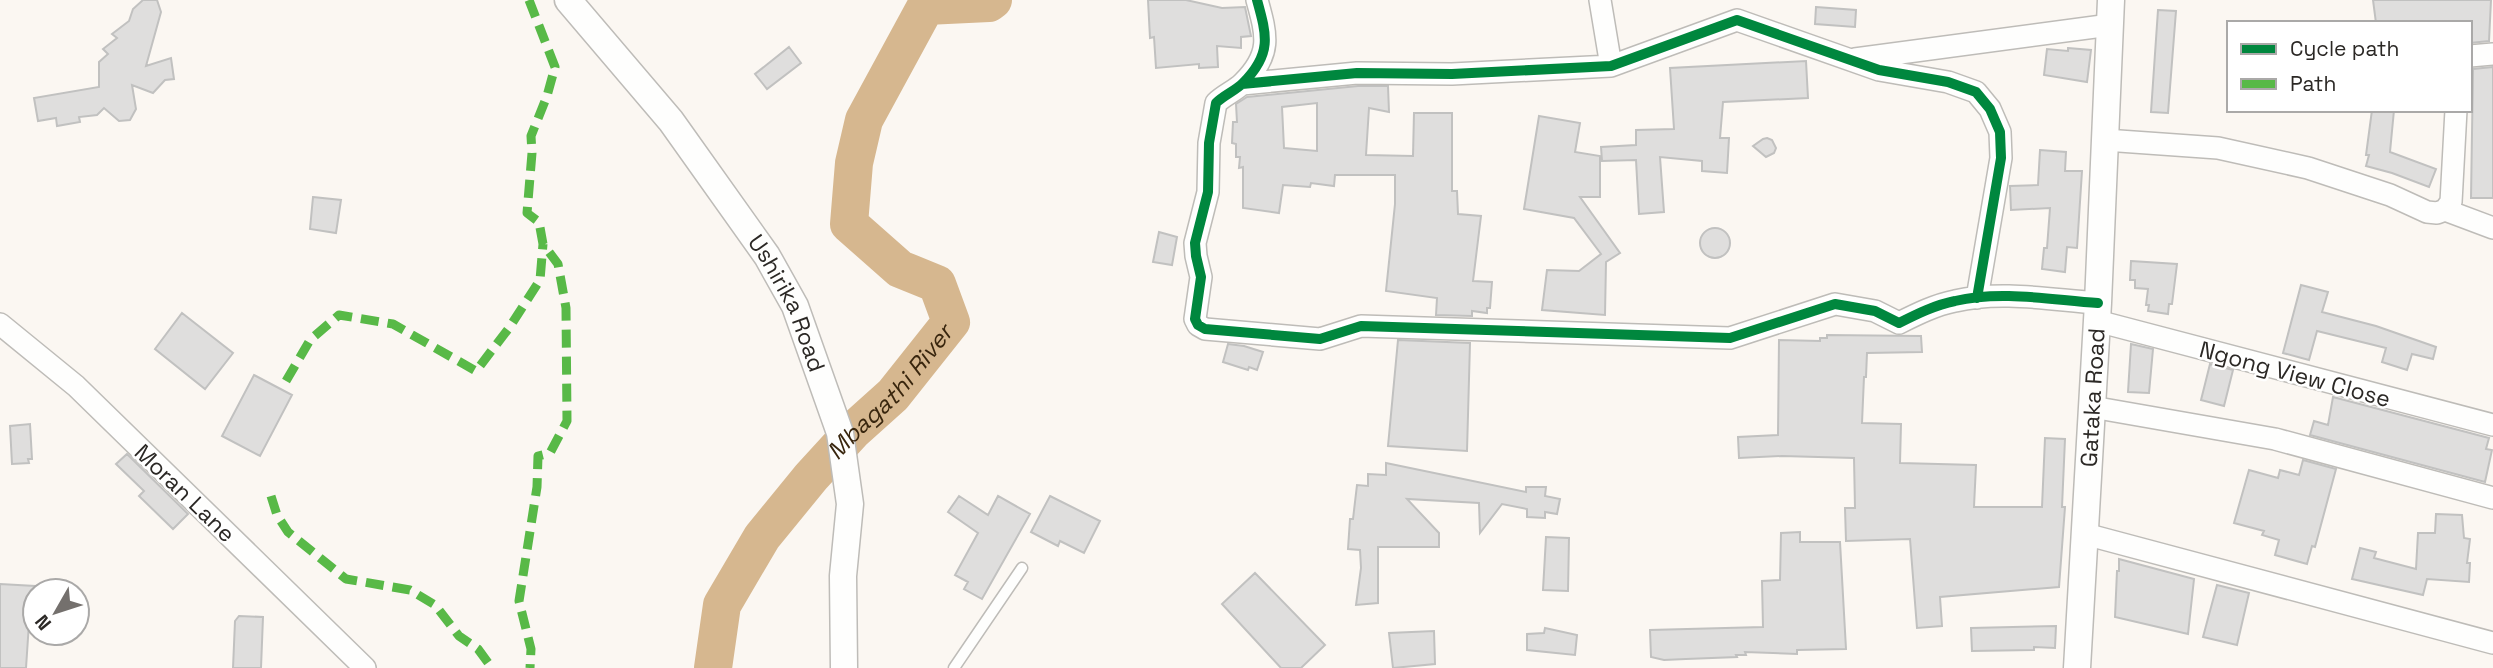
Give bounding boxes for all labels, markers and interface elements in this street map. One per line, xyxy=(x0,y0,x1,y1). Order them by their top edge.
legend xyxy=(2227,21,2472,112)
text: Cycle path xyxy=(2290,35,2399,62)
text: Path xyxy=(2290,70,2336,97)
street label: Ushirika Road xyxy=(741,228,832,376)
water label: Mbagathi River xyxy=(820,315,961,466)
street label: Gataka Road xyxy=(2074,327,2112,468)
street label: Ngong View Close xyxy=(2196,334,2394,414)
street label: Moran Lane xyxy=(128,437,242,549)
north arrow xyxy=(21,577,91,647)
text: N xyxy=(29,610,57,635)

